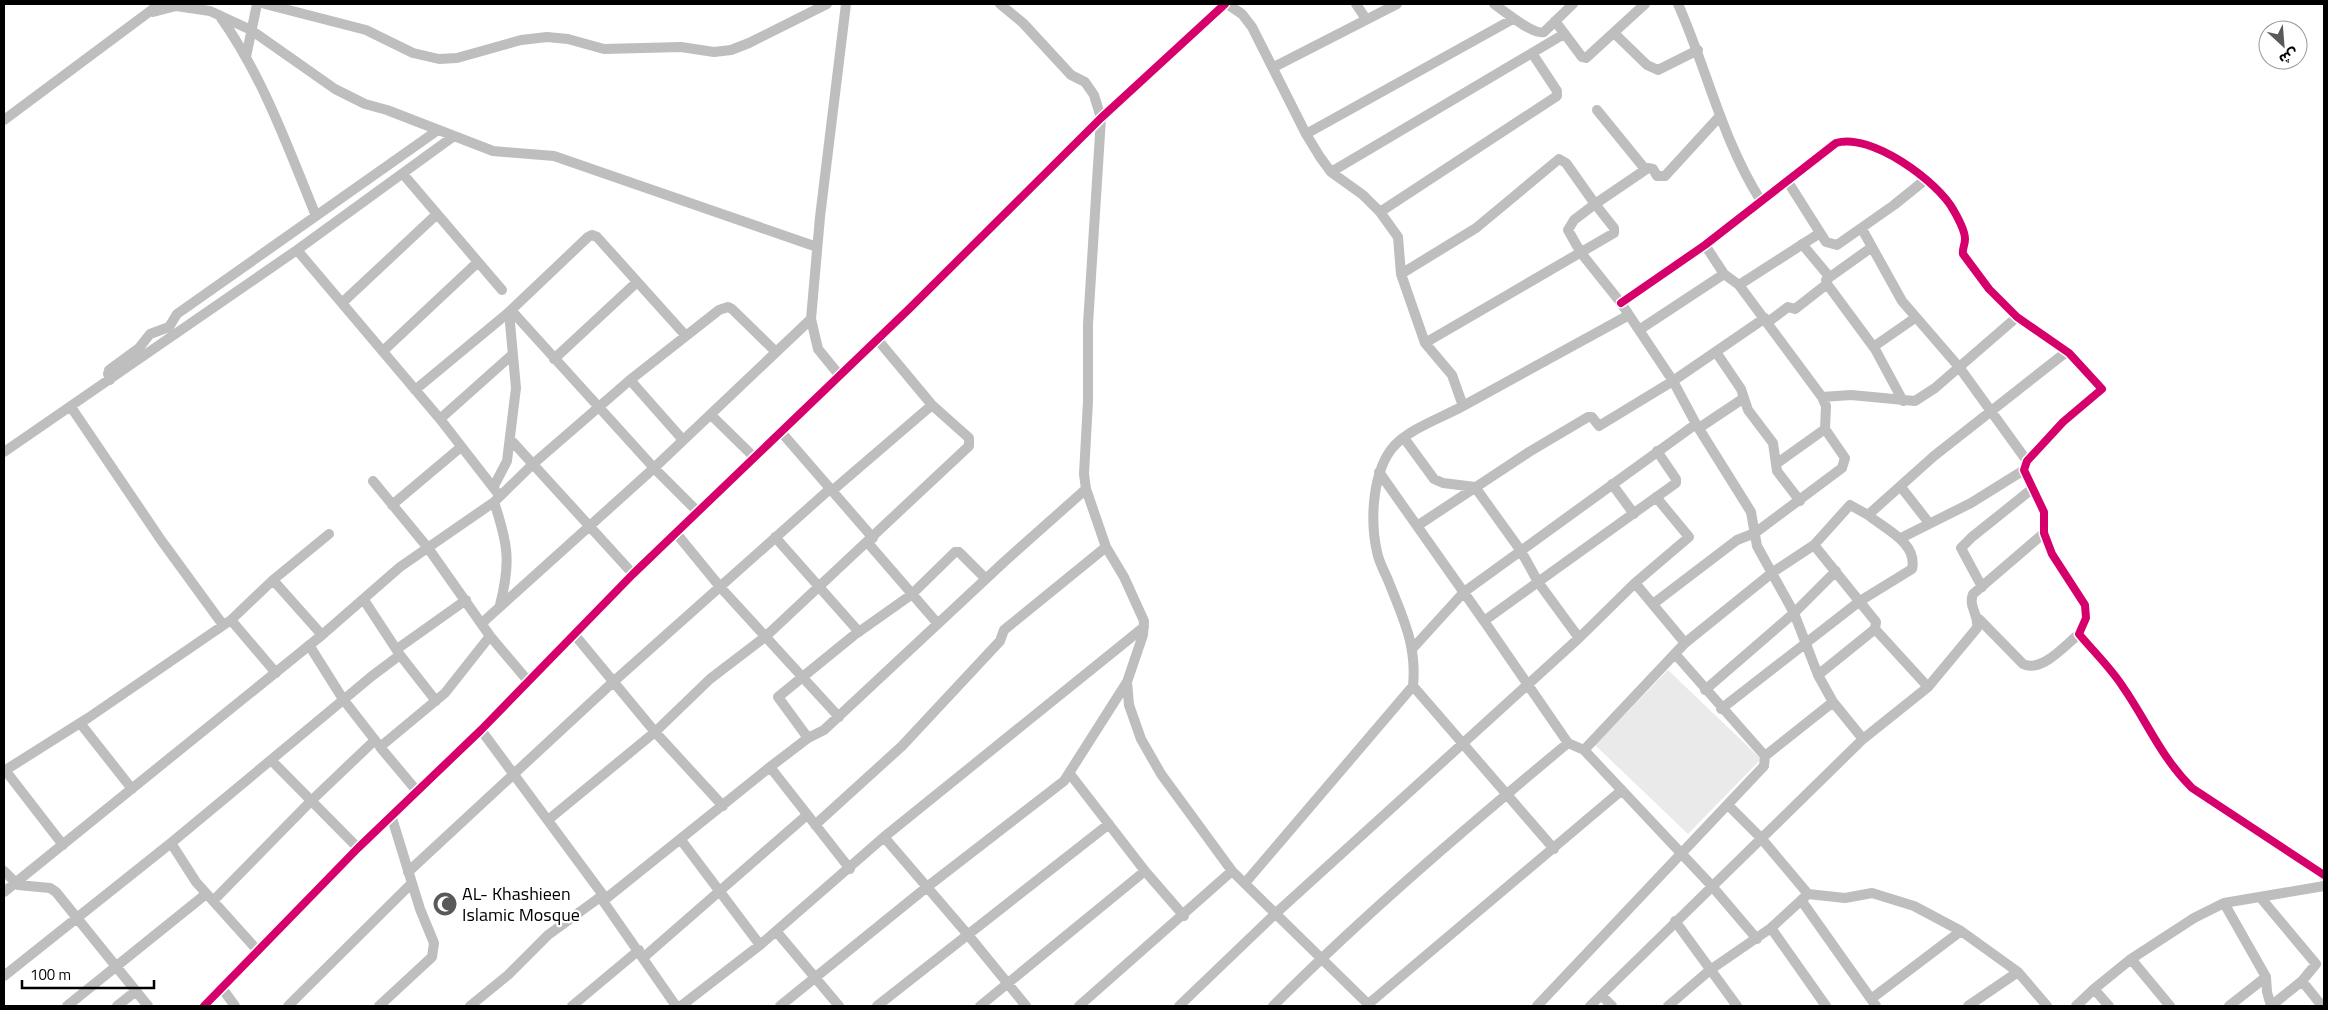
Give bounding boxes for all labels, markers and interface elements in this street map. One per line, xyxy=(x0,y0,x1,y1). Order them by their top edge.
north arrow xyxy=(2258,20,2308,70)
text: ش xyxy=(2276,43,2302,71)
place label: AL- Khashieen Islamic Mosque xyxy=(462,880,580,928)
mosque icon: AL- Khashieen Islamic Mosque xyxy=(432,891,458,917)
scale bar xyxy=(22,958,155,990)
text: 100 m xyxy=(30,963,71,986)

